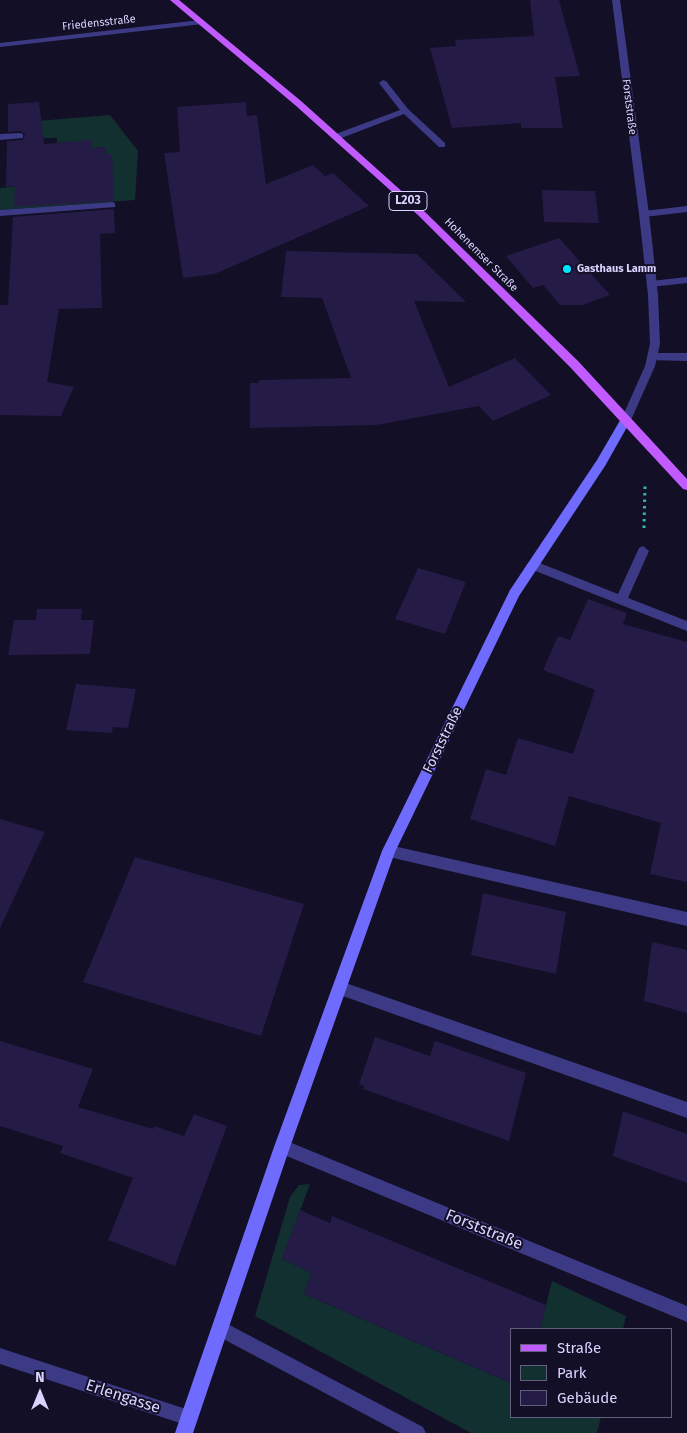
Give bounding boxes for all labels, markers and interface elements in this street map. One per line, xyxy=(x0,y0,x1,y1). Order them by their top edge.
street label: Friedensstraße xyxy=(62,13,136,33)
street label: Forststraße xyxy=(619,78,639,136)
road number: L203 xyxy=(389,192,427,210)
street label: Hohenemser Straße xyxy=(441,215,521,295)
place label: Gasthaus Lamm xyxy=(577,262,656,276)
marker: Gasthaus Lamm xyxy=(561,263,573,275)
street label: Forststraße xyxy=(420,704,466,776)
street label: Forststraße xyxy=(443,1206,525,1254)
legend xyxy=(510,1328,672,1418)
text: Straße xyxy=(557,1339,601,1357)
text: Park xyxy=(557,1364,587,1382)
north arrow xyxy=(15,1368,65,1418)
text: N xyxy=(35,1369,45,1386)
street label: Erlengasse xyxy=(83,1376,163,1418)
text: Gebäude xyxy=(557,1389,617,1407)

